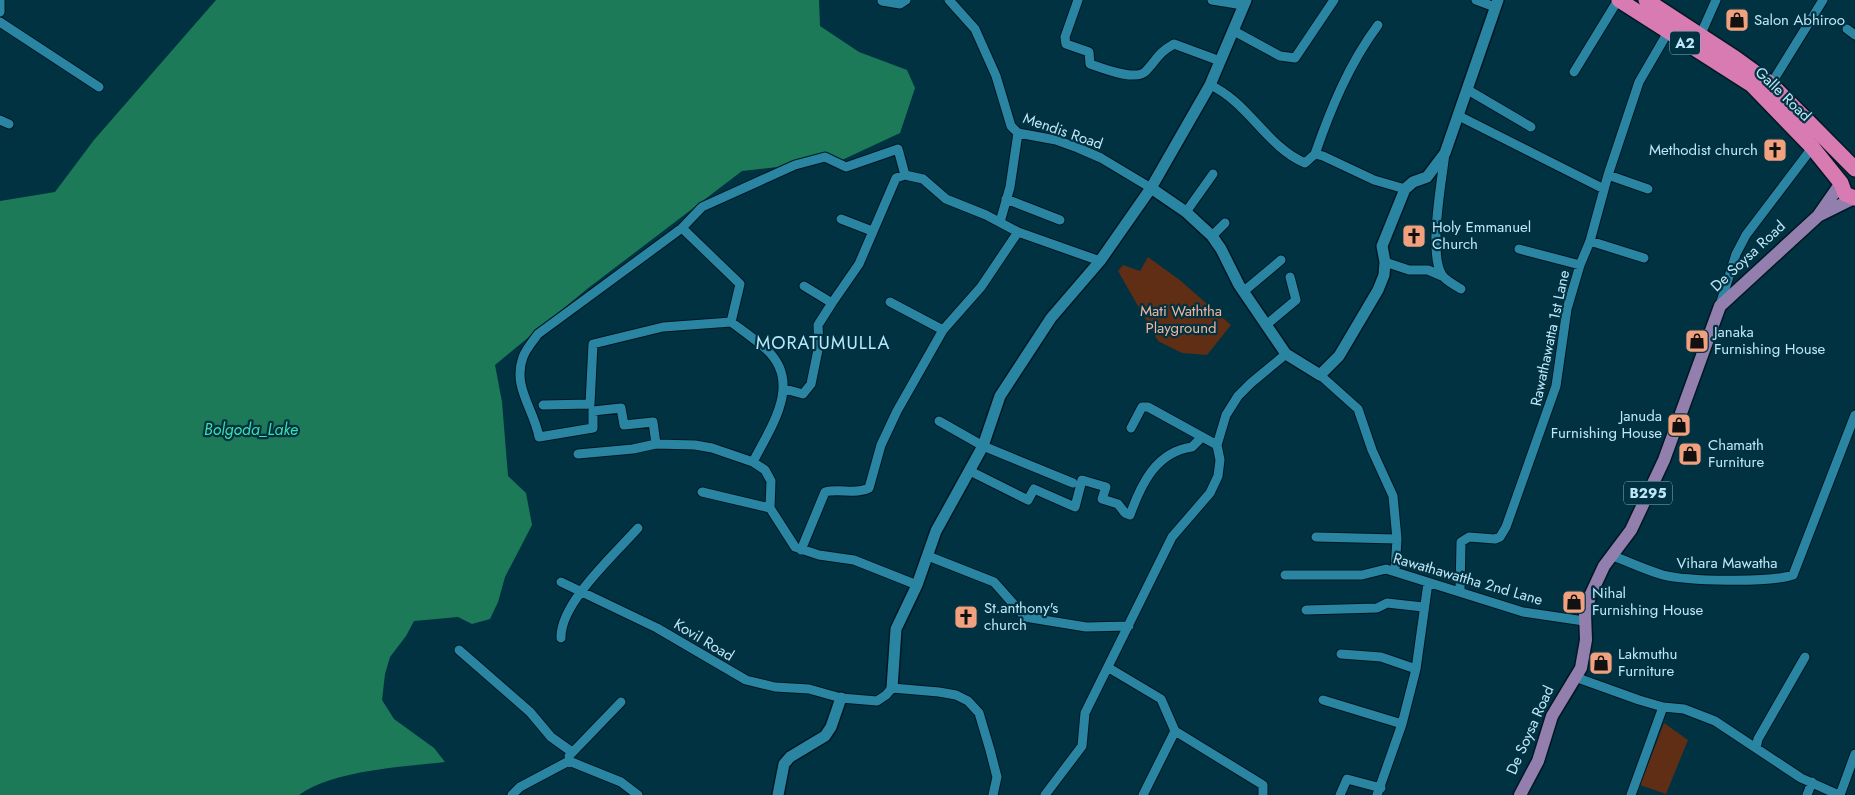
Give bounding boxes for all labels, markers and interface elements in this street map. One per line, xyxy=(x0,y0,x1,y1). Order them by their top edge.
shop icon: Salon Abhiroo xyxy=(1724,7,1750,33)
place label: Salon Abhiroo xyxy=(1754,9,1845,31)
road number: A2 xyxy=(1670,32,1700,54)
street label: Galle Road xyxy=(1750,62,1816,126)
street label: Mendis Road xyxy=(1020,107,1106,155)
church icon: Methodist church xyxy=(1762,137,1788,163)
place label: Methodist church xyxy=(1649,139,1758,161)
street label: De Soysa Road xyxy=(1706,215,1790,297)
place label: Holy Emmanuel Church xyxy=(1432,216,1531,255)
church icon: Holy Emmanuel Church xyxy=(1401,223,1427,249)
street label: Rawathawatta 1st Lane xyxy=(1525,268,1575,408)
park label: Mati Waththa Playground xyxy=(1140,300,1222,339)
place label: Janaka Furnishing House xyxy=(1712,321,1826,360)
shop icon: Janaka Furnishing House xyxy=(1684,328,1710,354)
district label: MORATUMULLA xyxy=(756,330,890,356)
place label: Januda Furnishing House xyxy=(1551,405,1662,444)
shop icon: Januda Furnishing House xyxy=(1666,412,1692,438)
water label: Bolgoda_Lake xyxy=(204,418,298,441)
place label: Chamath Furniture xyxy=(1708,434,1764,473)
shop icon: Chamath Furniture xyxy=(1677,441,1703,467)
road number: B295 xyxy=(1624,482,1672,504)
street label: Rawathawattha 2nd Lane xyxy=(1391,547,1546,611)
street label: Vihara Mawatha xyxy=(1676,552,1778,574)
place label: Nihal Furnishing House xyxy=(1592,582,1704,621)
shop icon: Nihal Furnishing House xyxy=(1561,589,1587,615)
place label: St.anthony's church xyxy=(984,597,1058,636)
church icon: St.anthony's church xyxy=(953,604,979,630)
street label: Kovil Road xyxy=(670,613,738,667)
place label: Lakmuthu Furniture xyxy=(1618,643,1678,682)
shop icon: Lakmuthu Furniture xyxy=(1588,650,1614,676)
street label: De Soysa Road xyxy=(1501,682,1559,778)

